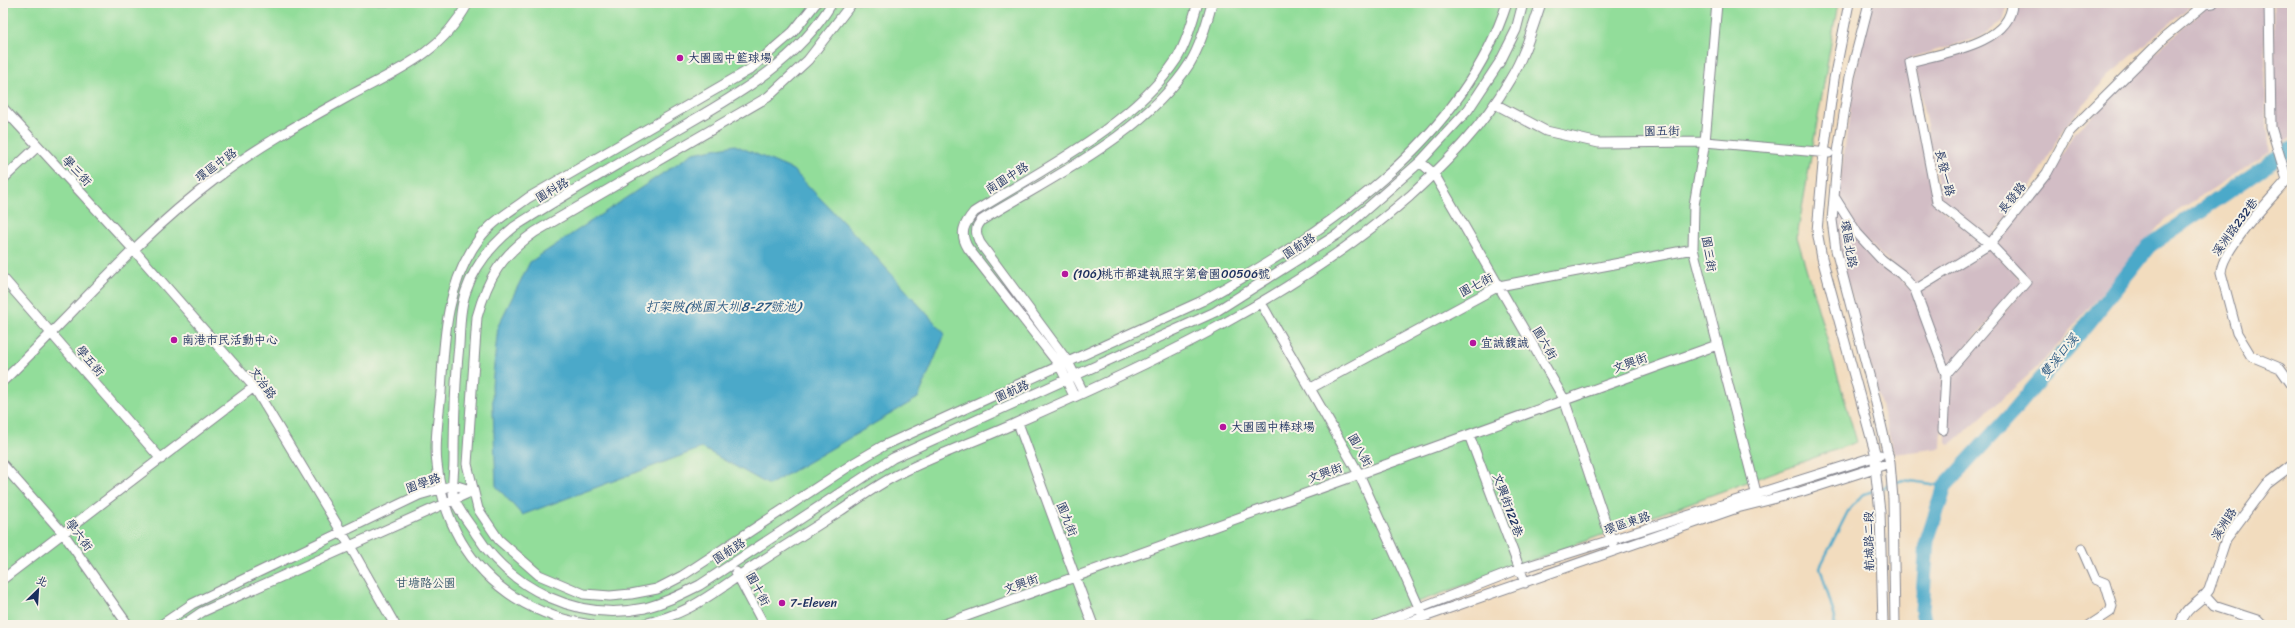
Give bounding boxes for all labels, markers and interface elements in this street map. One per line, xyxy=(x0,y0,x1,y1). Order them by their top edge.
place label: 大園國中籃球場 xyxy=(688,47,772,69)
marker: 大園國中籃球場 xyxy=(675,53,685,63)
street label: 園五街 xyxy=(1644,120,1680,142)
street label: 環區中路 xyxy=(190,142,242,188)
street label: 長發一路 xyxy=(1929,147,1961,199)
street label: 學三街 xyxy=(57,150,97,192)
street label: 南園中路 xyxy=(981,156,1033,200)
street label: 園科路 xyxy=(531,171,573,209)
street label: 長發路 xyxy=(1992,177,2032,219)
street label: 溪洲路232巷 xyxy=(2206,193,2264,261)
street label: 環區北路 xyxy=(1834,219,1864,269)
street label: 園航路 xyxy=(1278,227,1320,265)
street label: 園三街 xyxy=(1695,234,1723,274)
place label: (106)桃市都建執照字第會園00506號 xyxy=(1073,263,1270,285)
street label: 園七街 xyxy=(1455,267,1497,303)
marker: (106)桃市都建執照字第會園00506號 xyxy=(1060,269,1070,279)
water label: 打架陂(桃園大圳8-27號池) xyxy=(646,295,803,318)
street label: 園六街 xyxy=(1526,322,1564,364)
water label: 雙溪口溪 xyxy=(2034,328,2085,383)
place label: 南港市民活動中心 xyxy=(182,329,278,351)
place label: 宜誠馥誠 xyxy=(1481,332,1529,354)
marker: 南港市民活動中心 xyxy=(169,335,179,345)
marker: 宜誠馥誠 xyxy=(1468,338,1478,348)
street label: 學五街 xyxy=(70,340,110,382)
street label: 文興街 xyxy=(1609,347,1651,379)
street label: 文治路 xyxy=(244,362,282,404)
street label: 園航路 xyxy=(991,374,1033,408)
place label: 大園國中棒球場 xyxy=(1231,416,1315,438)
marker: 大園國中棒球場 xyxy=(1218,422,1228,432)
street label: 園八街 xyxy=(1342,429,1378,471)
street label: 文興街 xyxy=(1304,457,1346,489)
street label: 園學路 xyxy=(402,467,444,499)
street label: 文興街122巷 xyxy=(1486,470,1530,540)
street label: 園九街 xyxy=(1050,498,1084,540)
street label: 溪洲路 xyxy=(2205,503,2243,545)
street label: 環區東路 xyxy=(1601,505,1653,541)
street label: 航城路二段 xyxy=(1857,511,1881,571)
street label: 學六街 xyxy=(59,514,99,556)
street label: 園航路 xyxy=(708,532,750,570)
street label: 園十街 xyxy=(740,568,776,610)
street label: 文興街 xyxy=(1000,568,1042,600)
north arrow xyxy=(18,570,58,610)
text: 北 xyxy=(33,570,51,592)
park label: 甘塘路公園 xyxy=(396,572,456,594)
place label: 7-Eleven xyxy=(790,592,837,614)
marker: 7-Eleven xyxy=(777,598,787,608)

